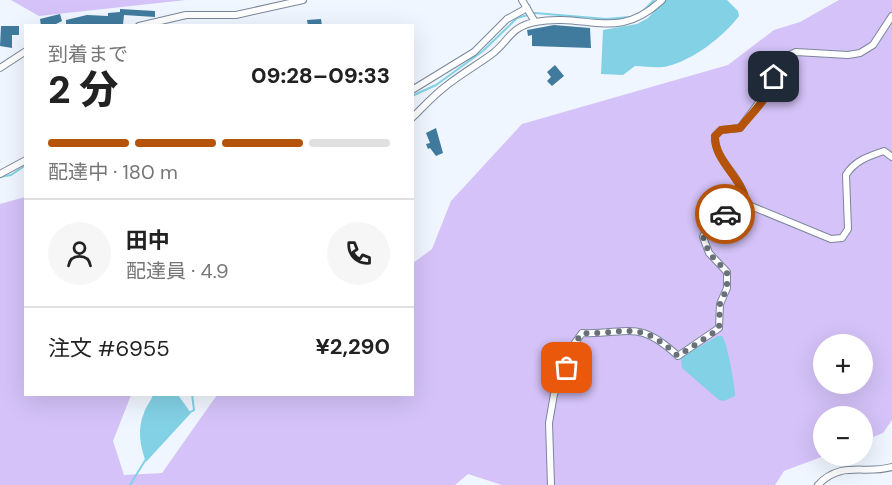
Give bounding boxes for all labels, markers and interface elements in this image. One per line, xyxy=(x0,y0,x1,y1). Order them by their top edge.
text: 到着まで xyxy=(48,41,128,67)
pin xyxy=(748,51,799,102)
icon: home xyxy=(757,60,790,93)
text: 09:28–09:33 xyxy=(251,61,390,90)
text: 2 分 xyxy=(48,64,119,115)
text: 配達中 · 180 m xyxy=(48,159,178,185)
courier xyxy=(695,184,755,244)
icon: car xyxy=(709,198,742,231)
button: person xyxy=(48,222,111,285)
button: phone xyxy=(327,222,390,285)
text: 田中 xyxy=(126,226,170,255)
text: 配達員 · 4.9 xyxy=(126,258,229,284)
text: ¥2,290 xyxy=(316,332,390,361)
text: 注文 #6955 xyxy=(48,334,170,363)
map controls xyxy=(813,334,873,466)
button: + xyxy=(813,334,873,394)
pin xyxy=(541,342,592,393)
icon: bag xyxy=(550,351,583,384)
button: − xyxy=(813,406,873,466)

